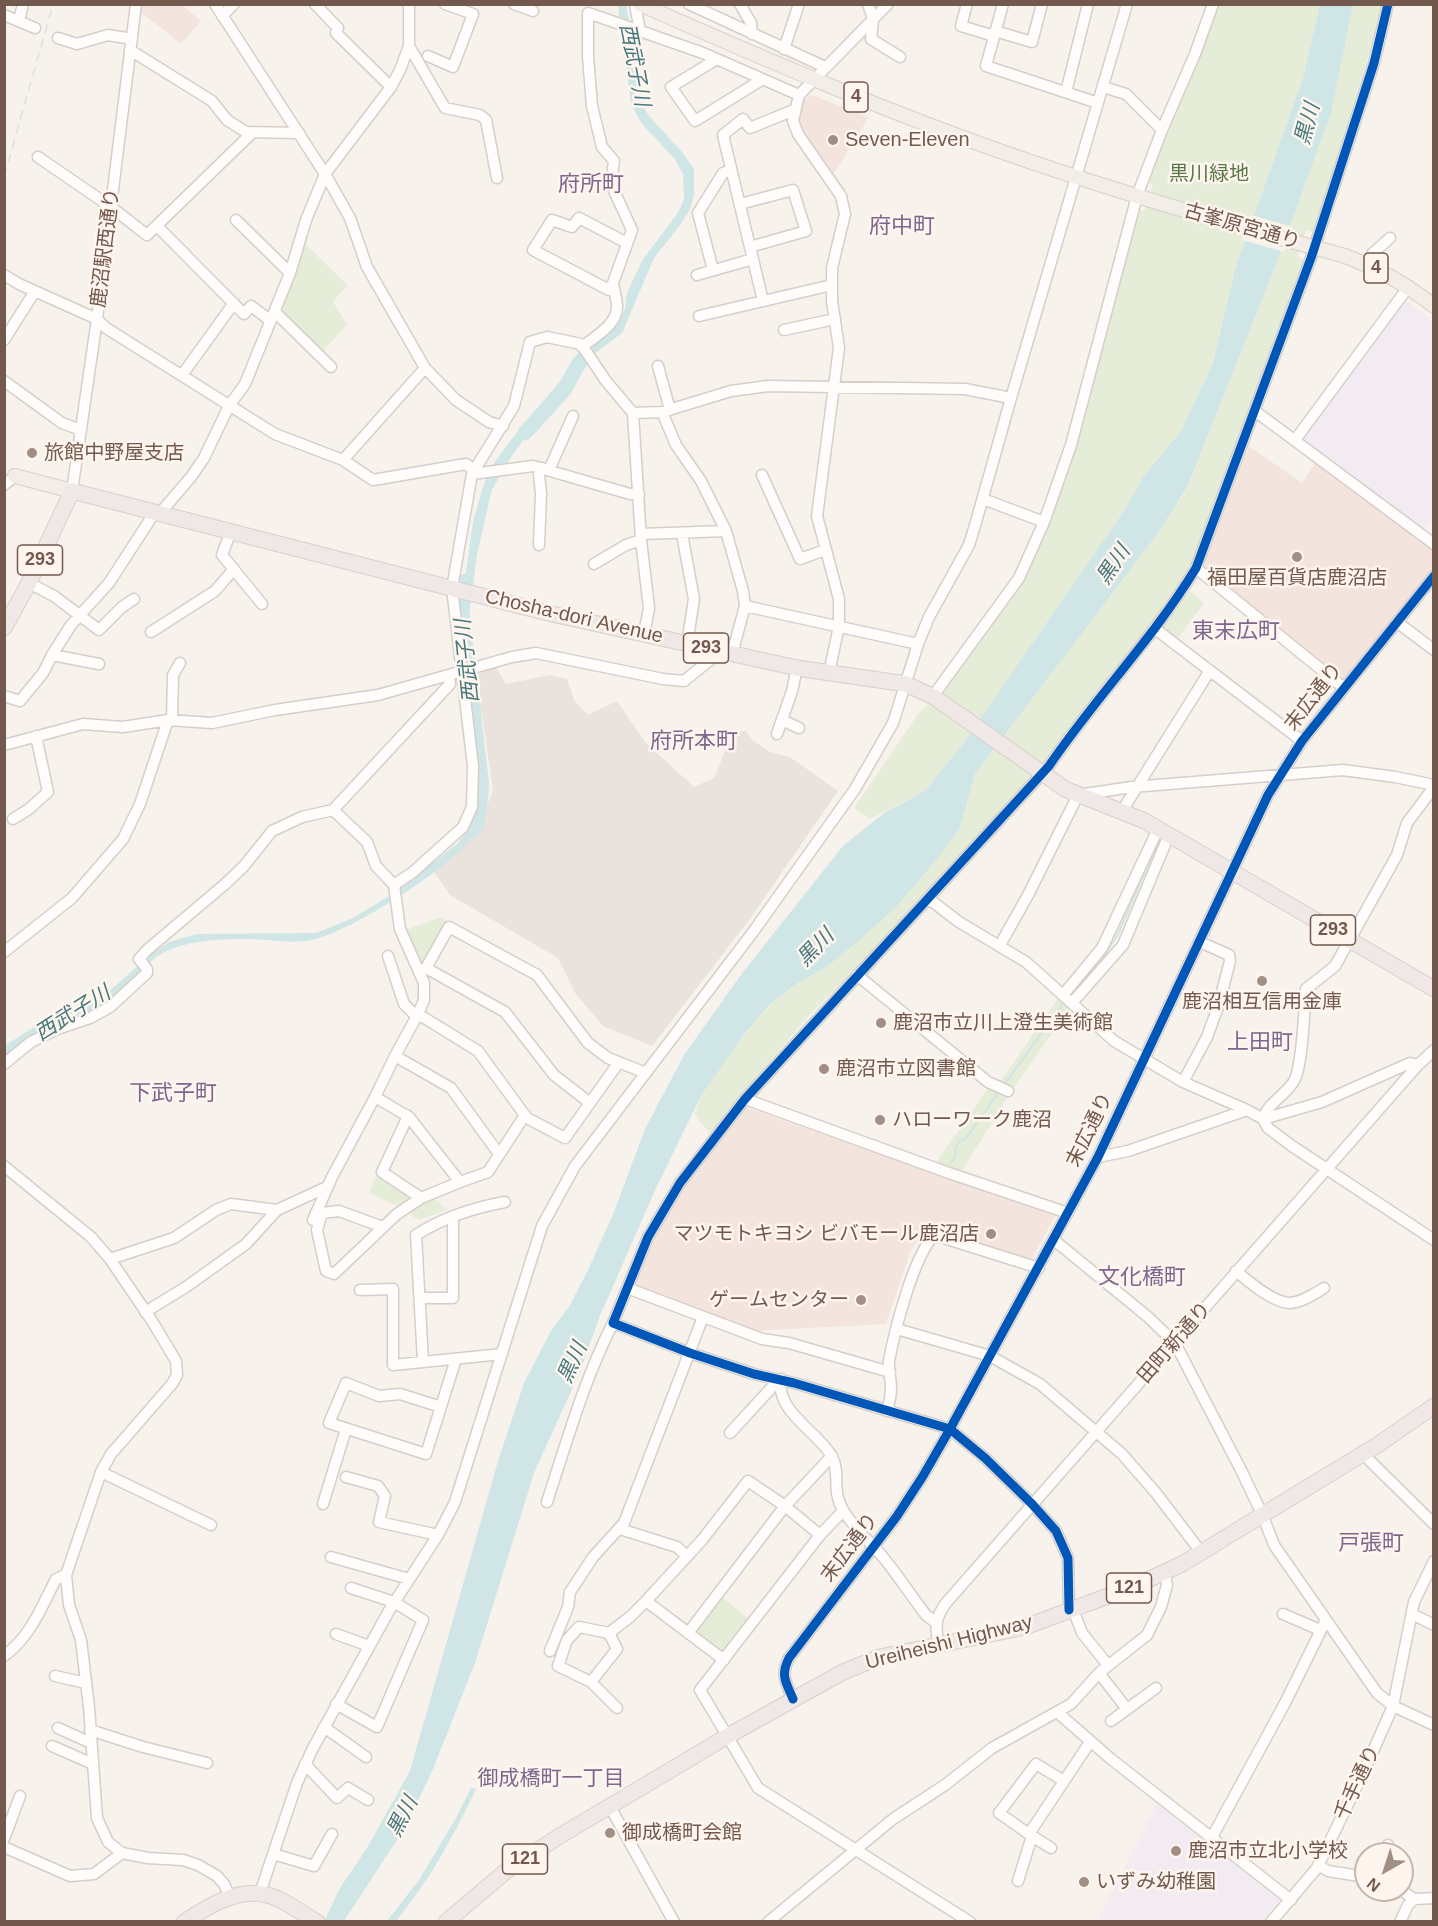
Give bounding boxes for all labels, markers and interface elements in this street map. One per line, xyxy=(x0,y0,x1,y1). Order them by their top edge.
water label: 西武子川 xyxy=(614,21,654,109)
road number: 4 xyxy=(844,82,868,112)
water label: 黒川 xyxy=(1290,100,1326,148)
place label: Seven-Eleven xyxy=(845,128,970,152)
marker: Seven-Eleven xyxy=(826,133,840,147)
park label: 黒川緑地 xyxy=(1169,162,1249,186)
district label: 府所町 xyxy=(558,172,624,198)
street label: 鹿沼駅西通り xyxy=(87,187,125,309)
street label: 古峯原宮通り xyxy=(1181,199,1303,255)
district label: 府中町 xyxy=(869,214,935,240)
road number: 4 xyxy=(1364,253,1388,283)
place label: 旅館中野屋支店 xyxy=(44,441,184,465)
marker: 旅館中野屋支店 xyxy=(25,446,39,460)
water label: 黒川 xyxy=(1092,541,1136,589)
road number: 293 xyxy=(18,545,63,575)
marker: 福田屋百貨店鹿沼店 xyxy=(1290,550,1304,564)
place label: 福田屋百貨店鹿沼店 xyxy=(1207,566,1387,590)
street label: Chosha-dori Avenue xyxy=(483,585,665,649)
water label: 西武子川 xyxy=(451,618,485,704)
district label: 東末広町 xyxy=(1192,619,1280,645)
road number: 293 xyxy=(684,633,728,663)
street label: 末広通り xyxy=(1280,658,1348,736)
district label: 府所本町 xyxy=(650,729,738,755)
road number: 293 xyxy=(1310,915,1356,945)
water label: 黒川 xyxy=(792,924,840,972)
marker: 鹿沼相互信用金庫 xyxy=(1255,974,1269,988)
water label: 西武子川 xyxy=(31,981,115,1047)
place label: 鹿沼相互信用金庫 xyxy=(1182,990,1342,1014)
place label: 鹿沼市立川上澄生美術館 xyxy=(893,1011,1113,1035)
marker: 鹿沼市立川上澄生美術館 xyxy=(874,1016,888,1030)
district label: 上田町 xyxy=(1227,1030,1293,1056)
place label: 鹿沼市立図書館 xyxy=(836,1057,976,1081)
marker: 鹿沼市立図書館 xyxy=(817,1062,831,1076)
district label: 下武子町 xyxy=(129,1081,217,1107)
street label: 末広通り xyxy=(1062,1089,1118,1171)
place label: ハローワーク鹿沼 xyxy=(892,1108,1052,1132)
marker: ハローワーク鹿沼 xyxy=(873,1113,887,1127)
place label: マツモトキヨシ ビバモール鹿沼店 xyxy=(673,1222,979,1246)
marker: マツモトキヨシ ビバモール鹿沼店 xyxy=(984,1227,998,1241)
district label: 文化橋町 xyxy=(1098,1265,1186,1291)
place label: ゲームセンター xyxy=(709,1288,849,1312)
marker: ゲームセンター xyxy=(854,1293,868,1307)
street label: 田町新通り xyxy=(1133,1297,1217,1389)
water label: 黒川 xyxy=(553,1339,593,1387)
street label: 末広通り xyxy=(816,1509,884,1587)
district label: 戸張町 xyxy=(1338,1531,1404,1557)
road number: 121 xyxy=(1106,1573,1152,1603)
street label: Ureiheishi Highway xyxy=(863,1611,1035,1675)
street label: 千手通り xyxy=(1330,1742,1386,1824)
district label: 御成橋町一丁目 xyxy=(478,1766,624,1792)
water label: 黒川 xyxy=(382,1793,424,1841)
place label: 御成橋町会館 xyxy=(622,1821,742,1845)
marker: 御成橋町会館 xyxy=(603,1826,617,1840)
place label: 鹿沼市立北小学校 xyxy=(1188,1839,1348,1863)
north arrow xyxy=(1354,1842,1414,1902)
road number: 121 xyxy=(502,1844,548,1874)
marker: 鹿沼市立北小学校 xyxy=(1169,1844,1183,1858)
place label: いずみ幼稚園 xyxy=(1096,1870,1216,1894)
marker: いずみ幼稚園 xyxy=(1077,1875,1091,1889)
text: N xyxy=(1364,1875,1383,1895)

